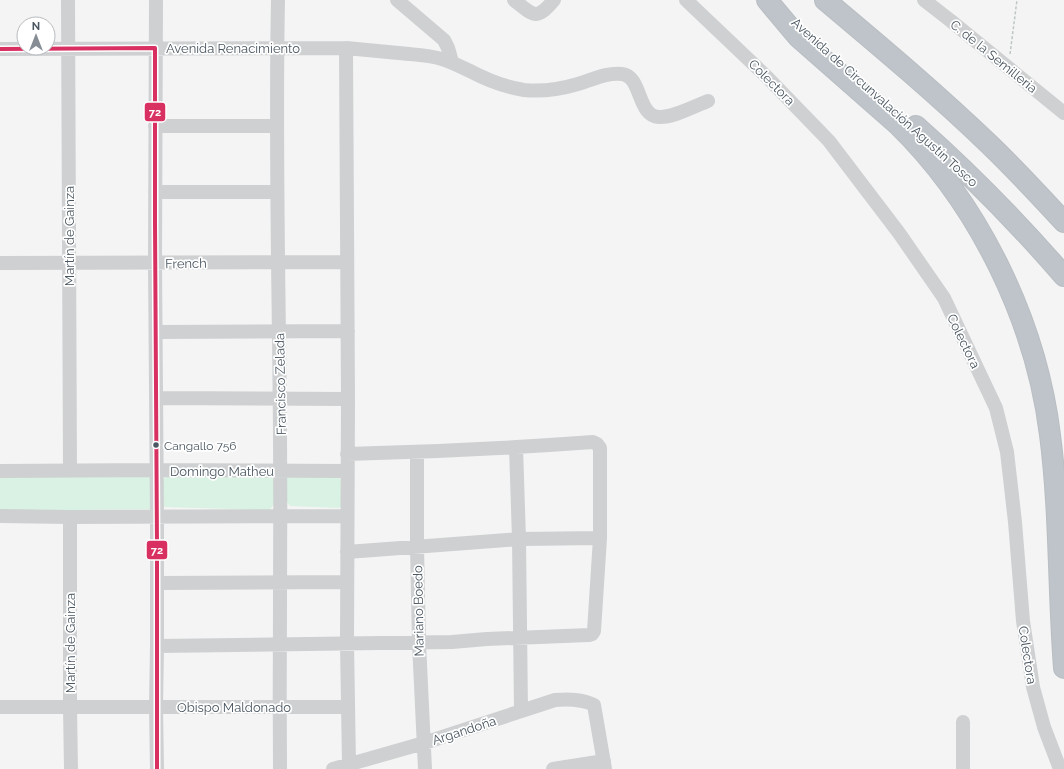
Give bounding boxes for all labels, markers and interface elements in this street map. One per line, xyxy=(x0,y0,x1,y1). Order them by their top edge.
street label: Avenida de Circunvalación Agustín Tosco xyxy=(788,15,981,190)
north arrow xyxy=(16,16,56,56)
street label: C. de la Semilleria xyxy=(947,17,1040,96)
text: N xyxy=(32,20,40,33)
street label: Avenida Renacimiento xyxy=(166,41,300,56)
street label: Colectora xyxy=(746,56,798,108)
line badge: 72 xyxy=(144,102,166,122)
text: 72 xyxy=(149,106,161,119)
street label: Martín de Gainza xyxy=(62,186,77,286)
street label: French xyxy=(165,256,207,271)
street label: Colectora xyxy=(944,312,983,371)
street label: Francisco Zelada xyxy=(272,333,289,435)
place label: Cangallo 756 xyxy=(164,439,236,453)
marker: Cangallo 756 xyxy=(151,440,161,450)
street label: Domingo Matheu xyxy=(170,464,274,479)
line badge: 72 xyxy=(146,540,168,560)
text: 72 xyxy=(151,544,163,557)
street label: Mariano Boedo xyxy=(410,565,427,657)
street label: Martín de Gainza xyxy=(63,593,78,693)
street label: Colectora xyxy=(1016,625,1039,685)
street label: Obispo Maldonado xyxy=(177,700,291,715)
street label: Argandoña xyxy=(430,713,498,748)

